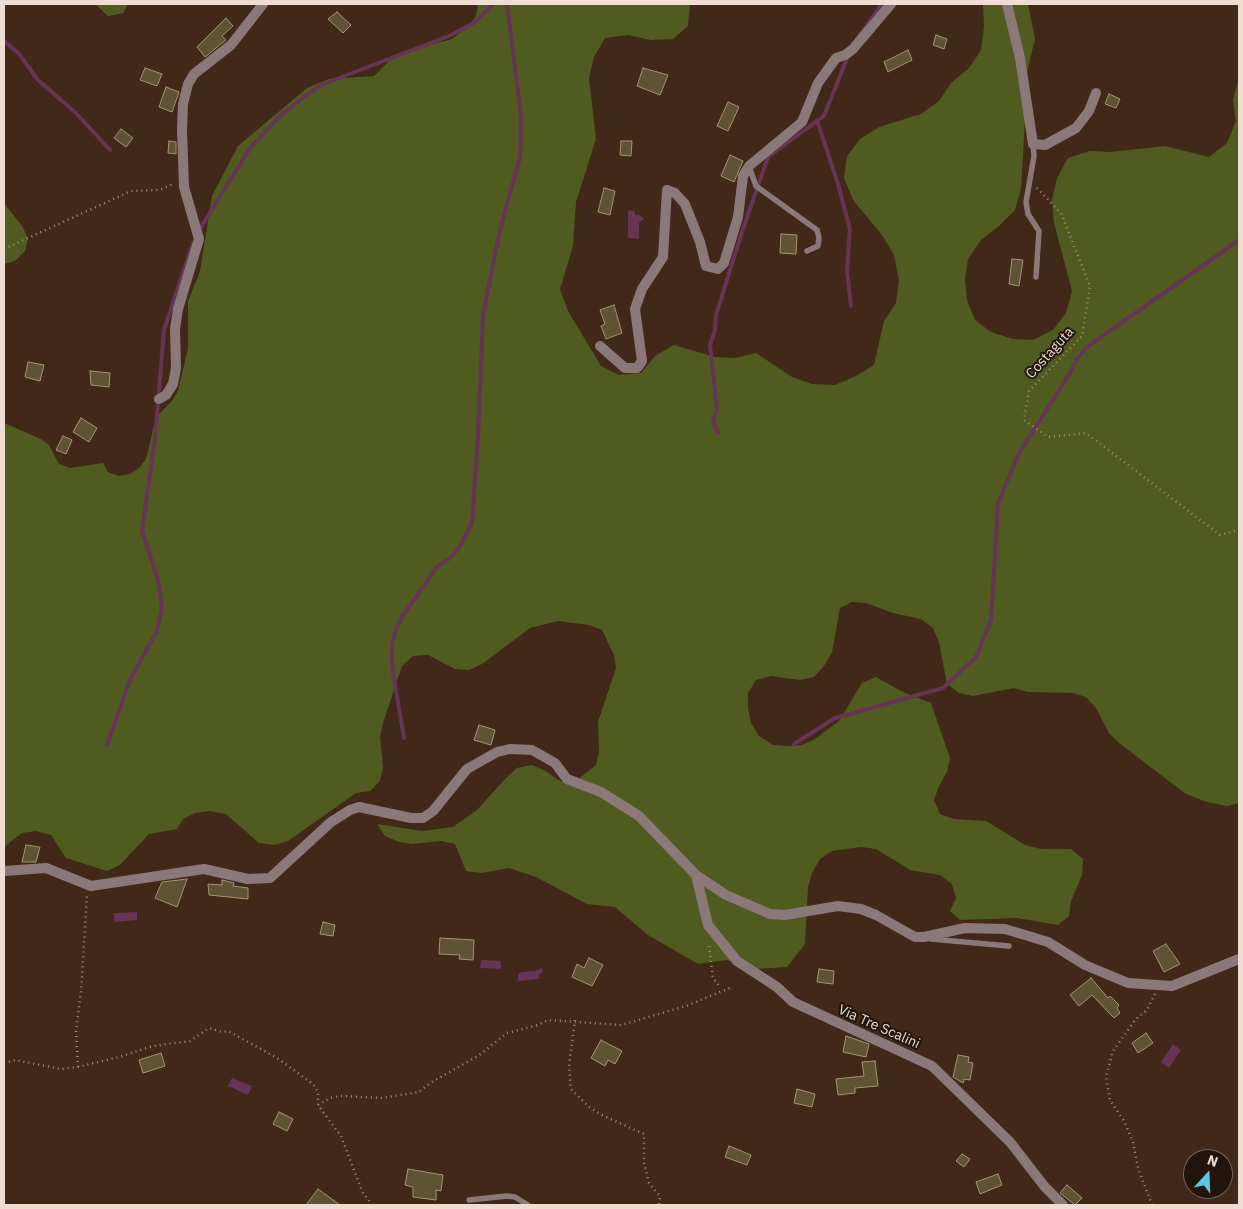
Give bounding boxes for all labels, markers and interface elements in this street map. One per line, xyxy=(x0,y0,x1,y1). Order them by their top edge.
street label: Costaguta xyxy=(1023,324,1077,382)
street label: Via Tre Scalini xyxy=(836,1002,922,1052)
north arrow xyxy=(1183,1149,1233,1199)
text: N xyxy=(1205,1151,1221,1171)

